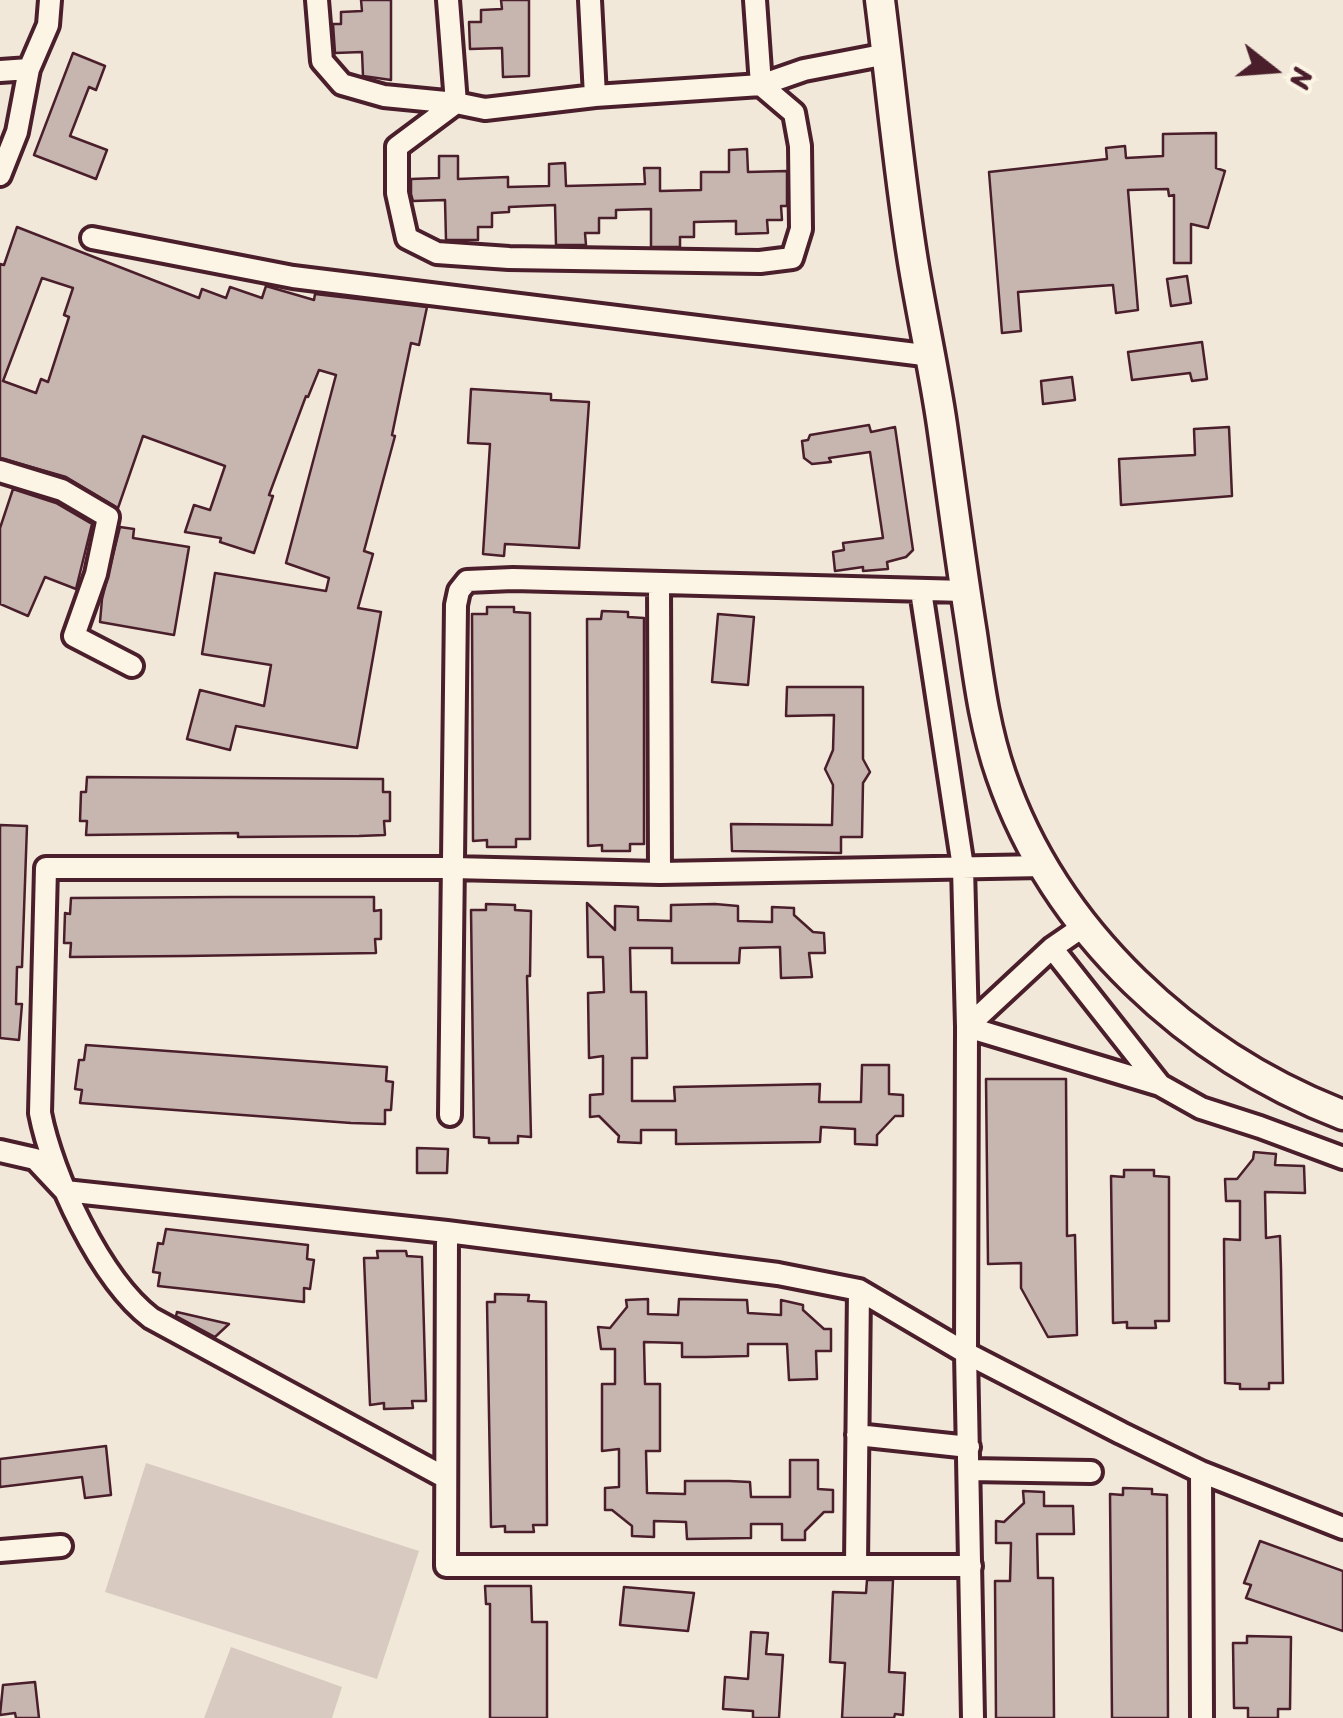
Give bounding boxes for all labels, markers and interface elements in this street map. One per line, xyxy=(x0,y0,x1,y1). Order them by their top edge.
north arrow xyxy=(1223,20,1323,120)
text: N xyxy=(1276,62,1328,95)

